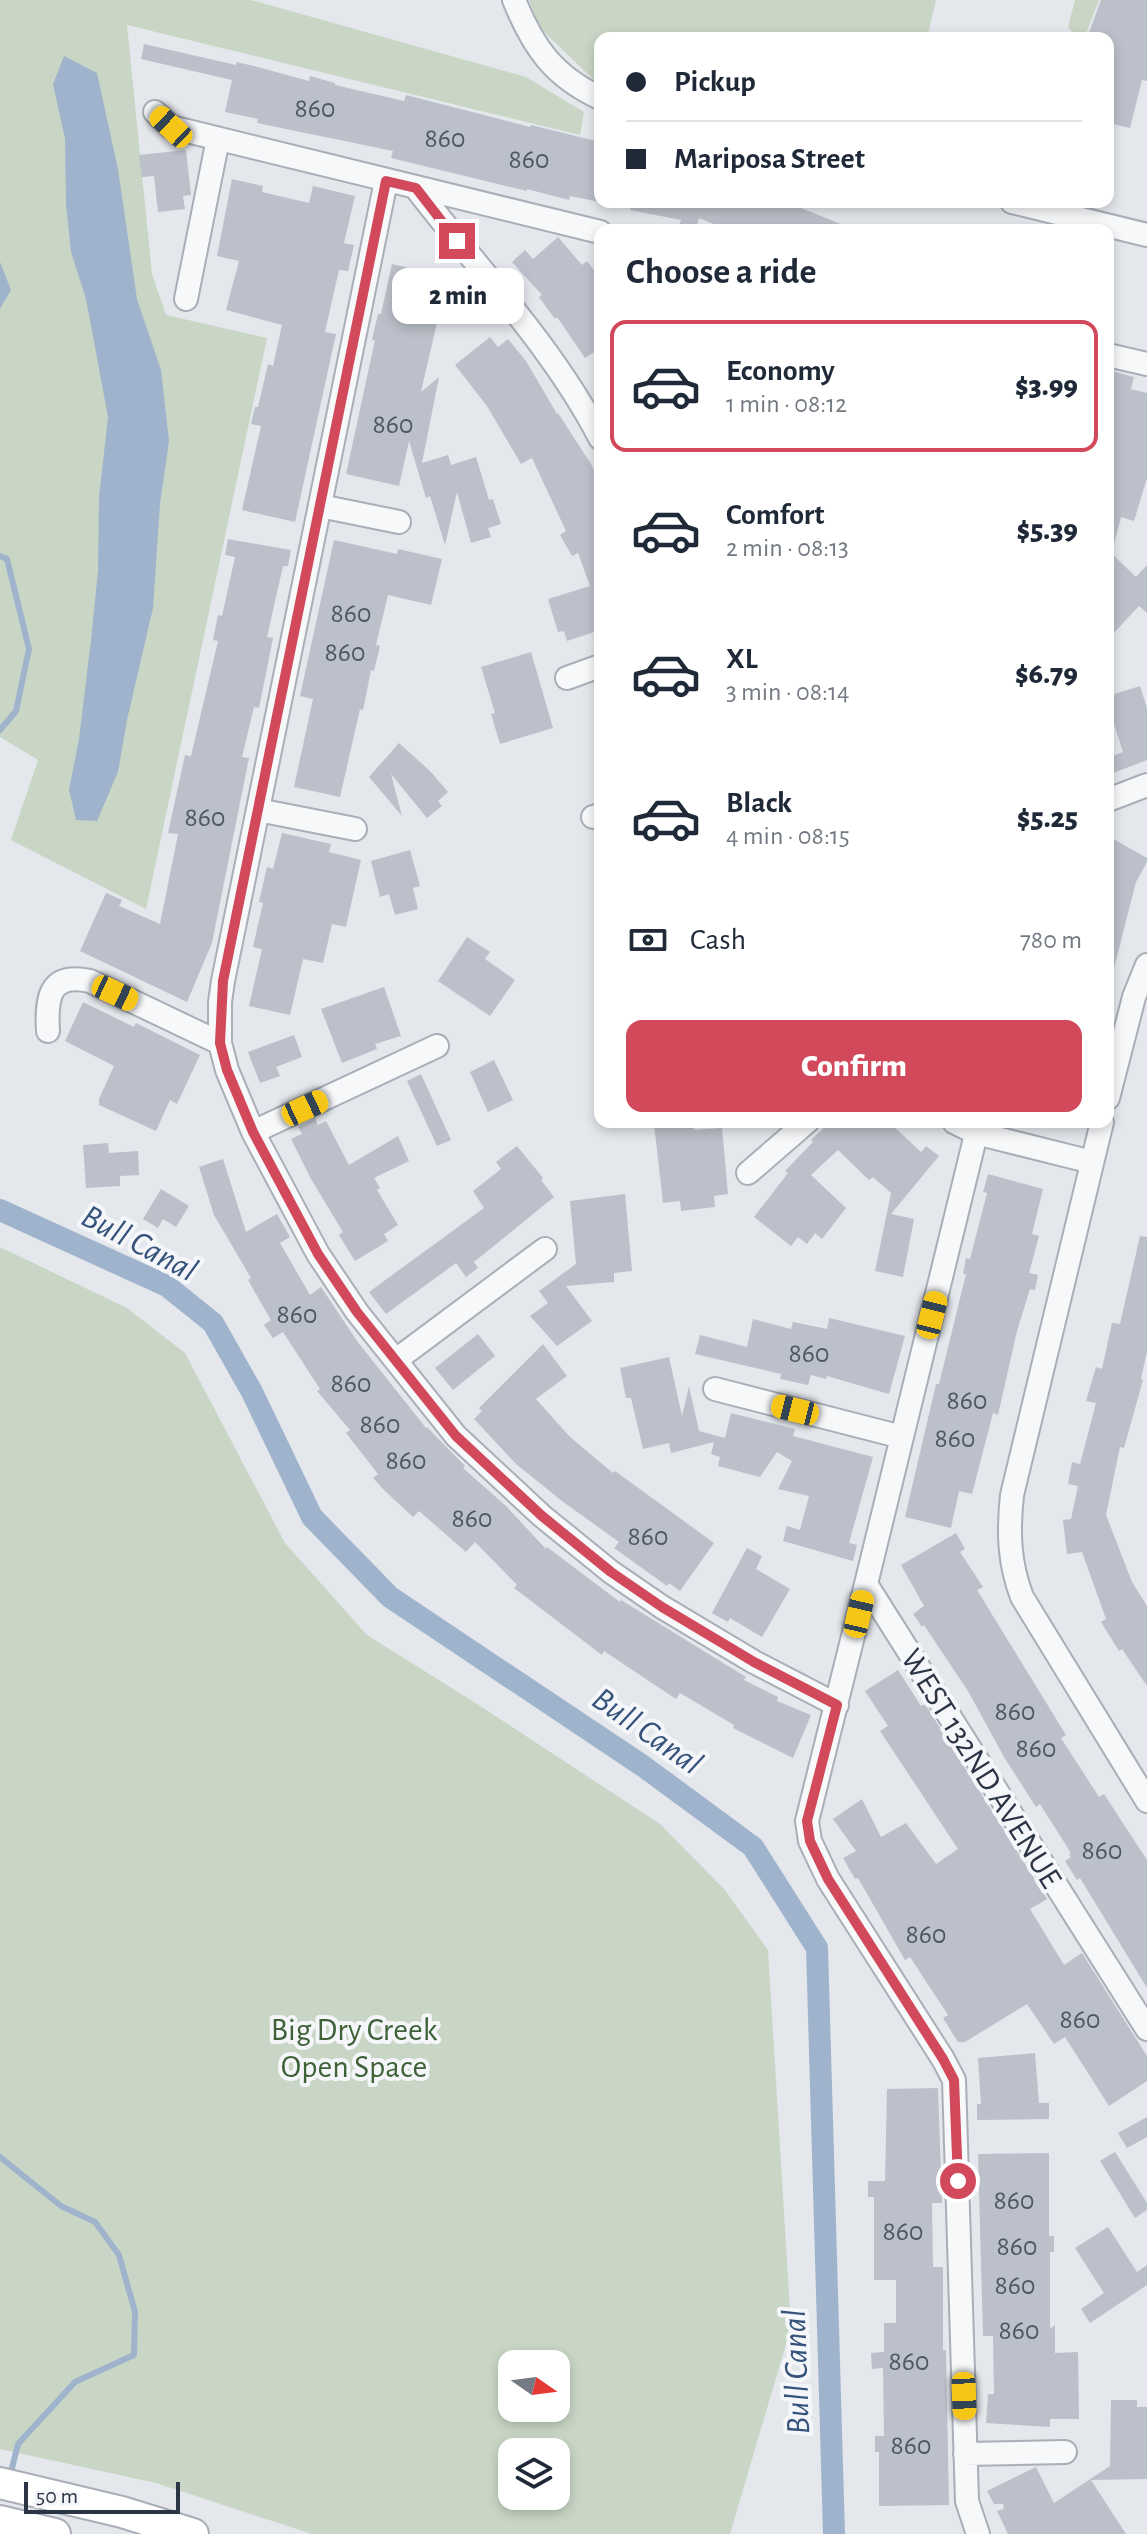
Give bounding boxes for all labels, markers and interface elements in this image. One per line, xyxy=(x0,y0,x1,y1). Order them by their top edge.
text: Pickup xyxy=(674,67,756,97)
house number: 860 xyxy=(294,95,336,123)
car xyxy=(145,102,197,152)
house number: 860 xyxy=(424,125,466,153)
text: Mariposa Street xyxy=(674,144,865,174)
house number: 860 xyxy=(508,146,550,174)
route end xyxy=(439,223,475,259)
text: Choose a ride xyxy=(626,254,816,290)
callout: 2 min xyxy=(391,269,523,325)
text: 2 min xyxy=(429,283,487,309)
icon: car xyxy=(630,350,702,422)
text: Economy xyxy=(726,356,835,386)
text: $3.99 xyxy=(1015,371,1078,401)
text: 1 min · 08:12 xyxy=(726,391,847,417)
house number: 860 xyxy=(372,411,414,439)
icon: car xyxy=(630,494,702,566)
text: Comfort xyxy=(726,500,825,530)
text: $5.39 xyxy=(1016,515,1078,545)
text: 2 min · 08:13 xyxy=(726,535,849,561)
house number: 860 xyxy=(330,600,372,628)
icon: car xyxy=(630,638,702,710)
house number: 860 xyxy=(324,639,366,667)
text: XL xyxy=(726,644,758,674)
text: $6.79 xyxy=(1015,659,1078,689)
text: 3 min · 08:14 xyxy=(726,679,850,705)
icon: car xyxy=(630,782,702,854)
text: Black xyxy=(726,788,792,818)
text: $5.25 xyxy=(1017,803,1078,833)
house number: 860 xyxy=(184,804,226,832)
text: 4 min · 08:15 xyxy=(726,823,850,849)
icon: cash xyxy=(626,918,670,962)
text: Cash xyxy=(690,925,746,955)
text: 780 m xyxy=(1020,927,1082,953)
car xyxy=(88,972,142,1014)
button: Confirm xyxy=(626,1020,1082,1112)
car xyxy=(278,1087,332,1129)
water label: Bull Canal xyxy=(76,1199,203,1288)
car xyxy=(915,1289,949,1341)
house number: 860 xyxy=(276,1301,318,1329)
house number: 860 xyxy=(788,1340,830,1368)
house number: 860 xyxy=(330,1370,372,1398)
house number: 860 xyxy=(946,1387,988,1415)
car xyxy=(769,1393,821,1427)
house number: 860 xyxy=(359,1411,401,1439)
house number: 860 xyxy=(934,1425,976,1453)
house number: 860 xyxy=(385,1447,427,1475)
house number: 860 xyxy=(451,1505,493,1533)
house number: 860 xyxy=(627,1523,669,1551)
car xyxy=(842,1588,876,1640)
street label: WEST 132ND AVENUE xyxy=(895,1644,1068,1893)
water label: Bull Canal xyxy=(586,1682,708,1782)
house number: 860 xyxy=(994,1698,1036,1726)
house number: 860 xyxy=(1015,1735,1057,1763)
house number: 860 xyxy=(1081,1837,1123,1865)
house number: 860 xyxy=(905,1921,947,1949)
house number: 860 xyxy=(1059,2006,1101,2034)
park label: Big Dry Creek Open Space xyxy=(271,2014,438,2083)
route start xyxy=(940,2163,976,2199)
house number: 860 xyxy=(993,2187,1035,2215)
house number: 860 xyxy=(882,2218,924,2246)
house number: 860 xyxy=(996,2233,1038,2261)
house number: 860 xyxy=(994,2272,1036,2300)
water label: Bull Canal xyxy=(778,2309,816,2435)
house number: 860 xyxy=(998,2317,1040,2345)
house number: 860 xyxy=(888,2348,930,2376)
north arrow xyxy=(498,2350,570,2422)
map controls xyxy=(498,2350,570,2510)
car xyxy=(951,2372,977,2420)
house number: 860 xyxy=(890,2432,932,2460)
button: layers xyxy=(498,2438,570,2510)
scale bar xyxy=(24,2478,180,2514)
text: 50 m xyxy=(36,2485,78,2507)

